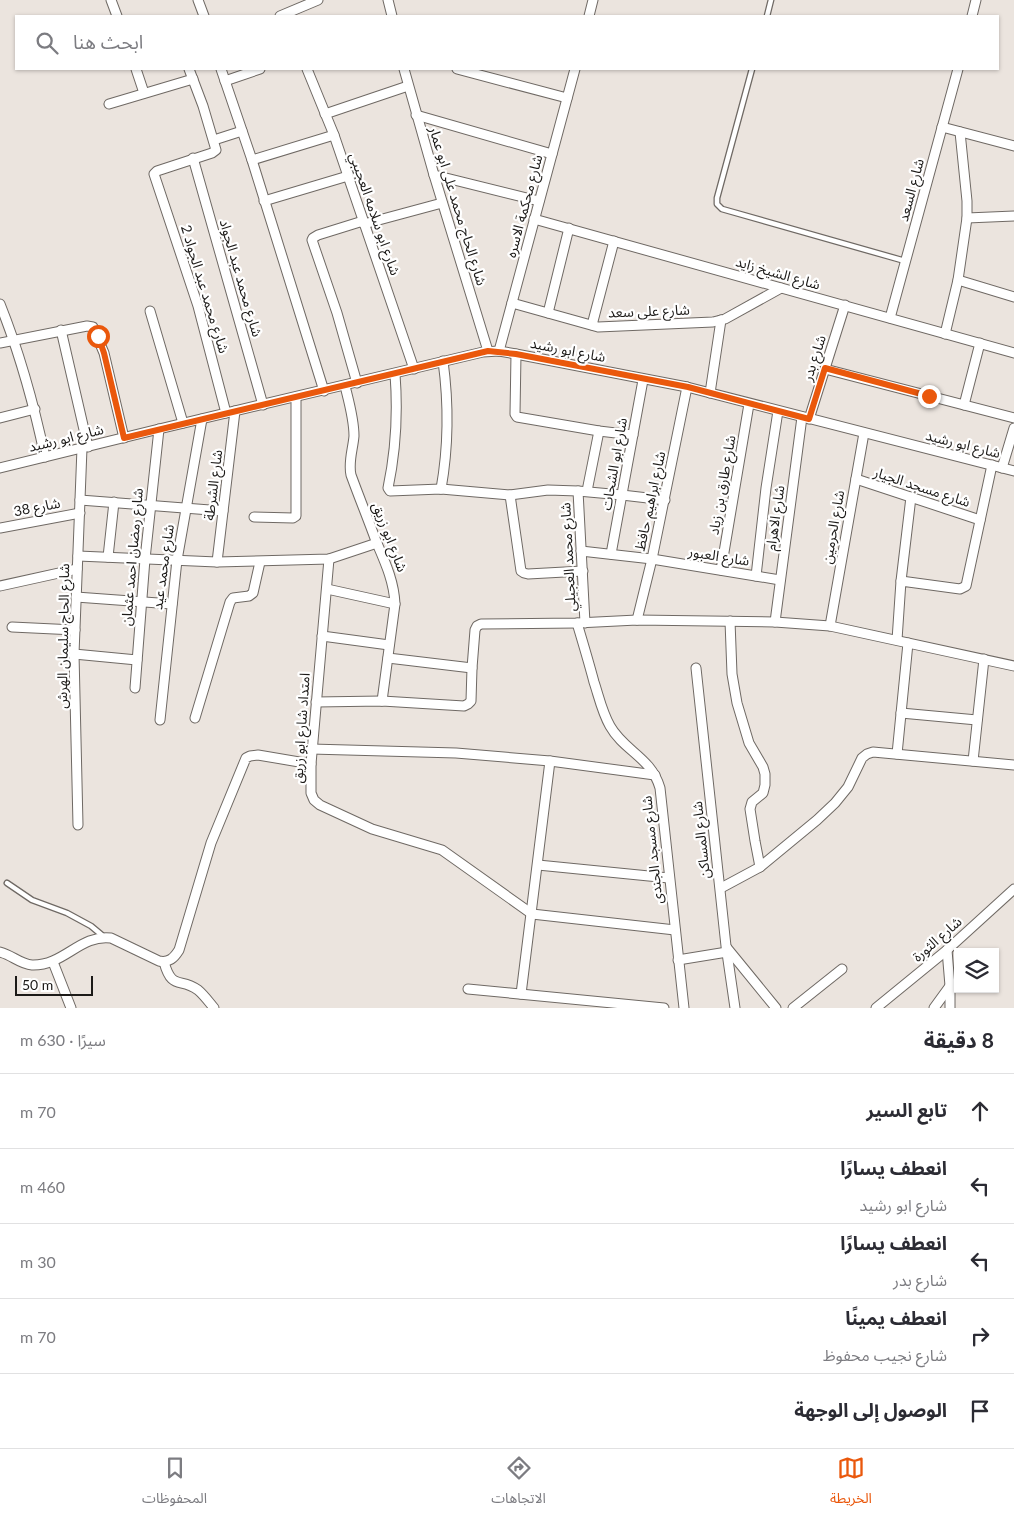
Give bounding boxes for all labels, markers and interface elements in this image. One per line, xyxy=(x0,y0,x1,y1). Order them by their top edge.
search box xyxy=(15,15,999,70)
icon: search xyxy=(33,29,61,57)
text: ابحث هنا xyxy=(73,30,143,53)
street label: شارع الحاج محمد على ابو عمار xyxy=(423,123,491,288)
street label: شارع ابو سلامه العجيبي xyxy=(343,150,404,279)
street label: شارع محكمة الاسره xyxy=(502,153,548,260)
street label: شارع السعد xyxy=(894,157,930,224)
street label: شارع محمد عبد الجواد xyxy=(214,217,266,340)
street label: شارع محمد عبد الجواد 2 xyxy=(175,223,233,356)
street label: شارع الشيخ زايد xyxy=(733,252,823,296)
street label: شارع على سعد xyxy=(608,301,690,323)
route start xyxy=(87,325,110,348)
street label: شارع بدر xyxy=(798,333,832,385)
street label: شارع ابو رشيد xyxy=(528,334,607,368)
route end xyxy=(918,385,941,408)
street label: شارع ابو الشحات xyxy=(597,416,633,512)
street label: شارع ابو رشيد xyxy=(27,420,106,458)
street label: شارع ابو رشيد xyxy=(923,426,1002,464)
street label: شارع طارق بن زياد xyxy=(704,434,742,537)
street label: شارع الشرطة xyxy=(200,449,228,522)
street label: شارع ابراهيم حافظ xyxy=(631,450,671,553)
street label: شارع مسجد الجيار xyxy=(870,463,973,513)
street label: شارع الاهرام xyxy=(762,484,790,552)
street label: شارع رمضان احمد عثمان xyxy=(117,487,149,627)
street label: شارع الحرمين xyxy=(818,489,850,566)
street label: شارع 38 xyxy=(12,494,62,522)
street label: شارع ابو زريق xyxy=(367,499,412,575)
street label: شارع محمد العجيلي xyxy=(556,502,582,612)
street label: شارع محمد عيد xyxy=(148,523,180,611)
street label: شارع العبور xyxy=(686,542,751,572)
street label: شارع الحاج سليمان الهرش xyxy=(53,563,75,709)
street label: امتداد شارع ابو زريق xyxy=(288,672,316,784)
street label: شارع مسجد الجندى xyxy=(637,795,669,905)
street label: شارع المساكن xyxy=(688,800,716,880)
street label: شارع الثورة xyxy=(908,913,967,967)
map controls xyxy=(954,948,999,993)
button: layers xyxy=(954,948,999,993)
scale bar xyxy=(15,973,92,996)
text: 50 m xyxy=(22,976,53,993)
text: 8 دقيقة xyxy=(924,1027,994,1052)
text: سيرًا · 630 m xyxy=(20,1030,106,1049)
icon: ahead xyxy=(966,1097,994,1125)
text: تابع السير xyxy=(866,1098,947,1121)
text: 70 m xyxy=(20,1102,56,1121)
text: انعطف يسارًا xyxy=(840,1156,947,1179)
icon: left xyxy=(966,1172,994,1200)
text: 460 m xyxy=(20,1177,65,1196)
text: شارع ابو رشيد xyxy=(860,1195,947,1214)
text: انعطف يسارًا xyxy=(840,1231,947,1254)
icon: left xyxy=(966,1247,994,1275)
text: 30 m xyxy=(20,1252,56,1271)
text: شارع بدر xyxy=(893,1270,947,1289)
text: انعطف يمينًا xyxy=(845,1306,947,1329)
icon: right xyxy=(966,1322,994,1350)
text: 70 m xyxy=(20,1327,56,1346)
text: شارع نجيب محفوظ xyxy=(823,1345,947,1364)
icon: arrive xyxy=(966,1397,994,1425)
text: الوصول إلى الوجهة xyxy=(794,1398,947,1421)
tab: المحفوظات xyxy=(142,1454,207,1513)
tab: الاتجاهات xyxy=(491,1454,546,1513)
tab: الخريطة xyxy=(830,1454,872,1513)

